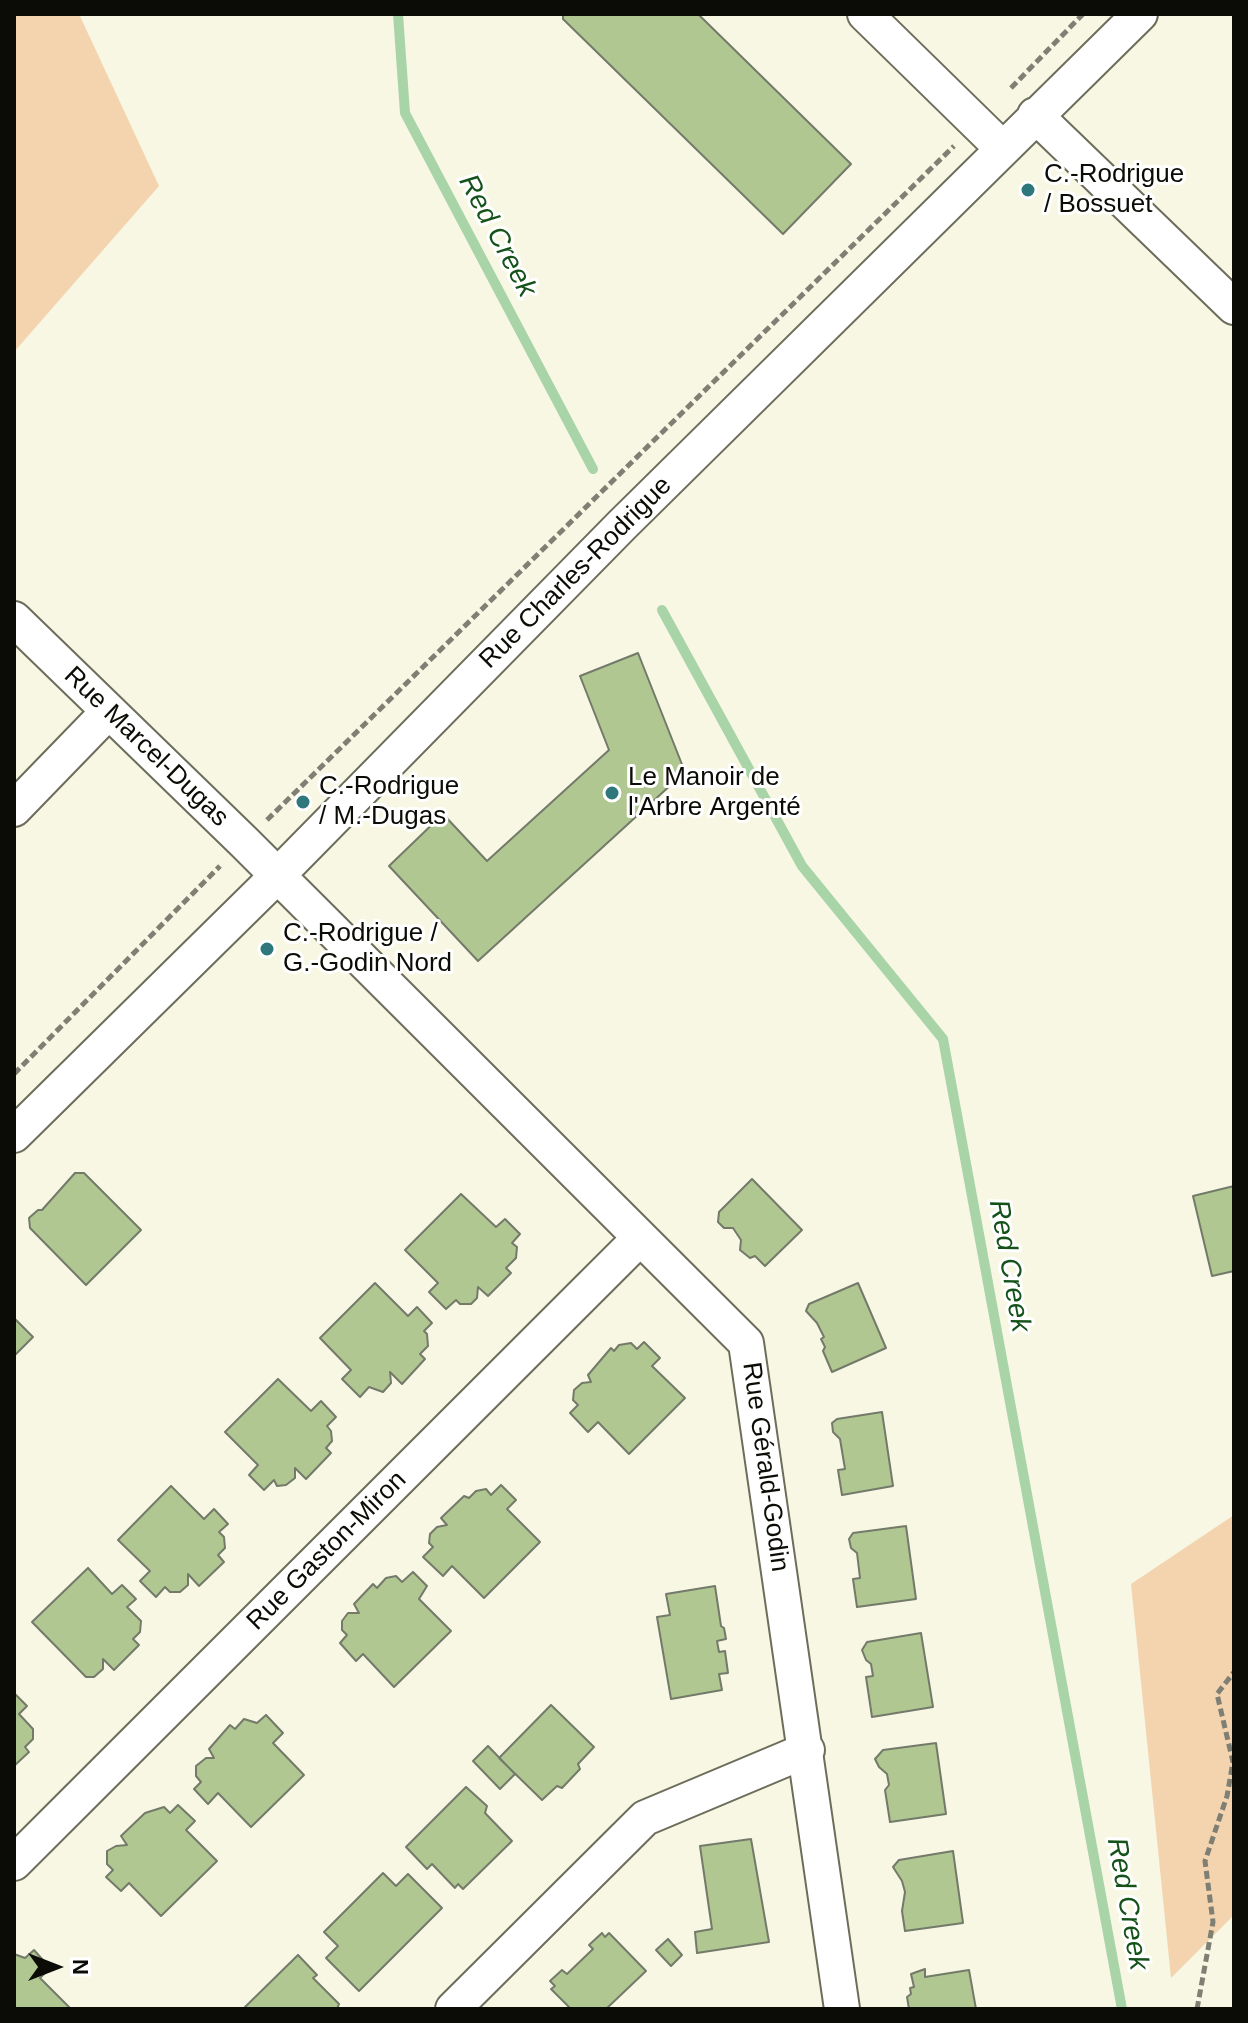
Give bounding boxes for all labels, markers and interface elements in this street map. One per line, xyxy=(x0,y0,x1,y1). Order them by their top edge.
place label: C.-Rodrigue / Bossuet xyxy=(1044,159,1184,220)
water label: Red Creek xyxy=(451,169,543,303)
marker: C.-Rodrigue / Bossuet xyxy=(1019,181,1037,199)
street label: Rue Charles-Rodrigue xyxy=(474,471,678,675)
street label: Rue Marcel-Dugas xyxy=(57,660,235,834)
place label: Le Manoir de l'Arbre Argenté xyxy=(628,762,801,824)
place label: C.-Rodrigue / M.-Dugas xyxy=(319,771,459,832)
marker: Le Manoir de l'Arbre Argenté xyxy=(603,784,621,802)
marker: C.-Rodrigue / M.-Dugas xyxy=(294,793,312,811)
place label: C.-Rodrigue / G.-Godin Nord xyxy=(283,918,452,980)
marker: C.-Rodrigue / G.-Godin Nord xyxy=(258,940,276,958)
water label: Red Creek xyxy=(981,1197,1037,1335)
street label: Rue Gérald-Godin xyxy=(735,1360,795,1574)
street label: Rue Gaston-Miron xyxy=(241,1465,413,1637)
water label: Red Creek xyxy=(1099,1835,1155,1973)
north arrow xyxy=(16,1927,96,2007)
text: N xyxy=(68,1959,93,1975)

